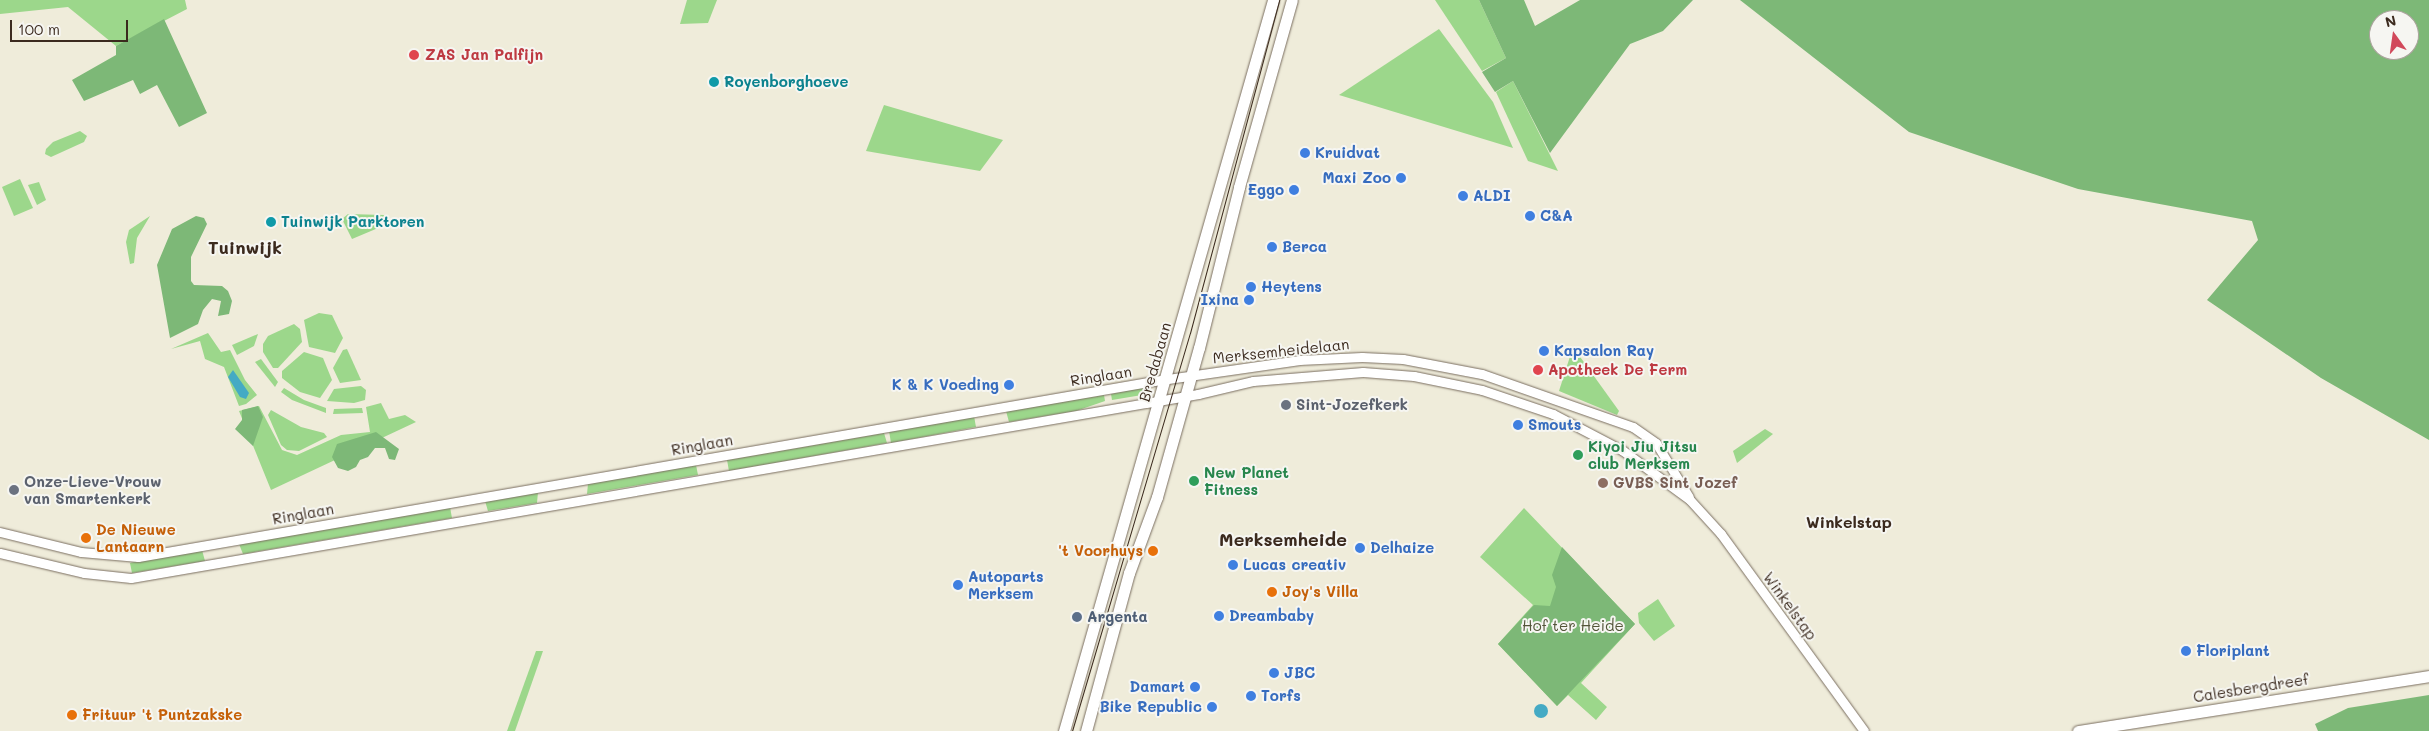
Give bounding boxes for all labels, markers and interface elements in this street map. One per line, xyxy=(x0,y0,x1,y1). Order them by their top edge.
scale bar xyxy=(12,10,130,42)
north arrow xyxy=(2369,10,2419,60)
text: N xyxy=(2383,10,2398,31)
text: 100 m xyxy=(18,19,60,39)
place label: ZAS Jan Palfijn xyxy=(425,46,543,64)
marker: ZAS Jan Palfijn xyxy=(407,48,421,62)
place label: Royenborghoeve xyxy=(724,73,848,91)
marker: Royenborghoeve xyxy=(708,76,720,88)
place label: Kruidvat xyxy=(1315,144,1380,162)
marker: Kruidvat xyxy=(1299,147,1311,159)
place label: Maxi Zoo xyxy=(1322,169,1391,187)
marker: Maxi Zoo xyxy=(1395,172,1407,184)
place label: Eggo xyxy=(1247,181,1284,199)
marker: Eggo xyxy=(1288,184,1300,196)
place label: ALDI xyxy=(1473,187,1511,205)
marker: ALDI xyxy=(1457,190,1469,202)
place label: C&A xyxy=(1540,207,1573,225)
marker: C&A xyxy=(1524,210,1536,222)
place label: Tuinwijk Parktoren xyxy=(281,213,424,231)
marker: Tuinwijk Parktoren xyxy=(265,216,277,228)
district label: Tuinwijk xyxy=(208,236,282,258)
place label: Berca xyxy=(1282,238,1327,256)
marker: Berca xyxy=(1266,241,1278,253)
place label: Heytens xyxy=(1261,278,1322,296)
marker: Heytens xyxy=(1245,281,1257,293)
place label: Ixina xyxy=(1201,291,1239,309)
marker: Ixina xyxy=(1243,294,1255,306)
street label: Bredabaan xyxy=(1135,320,1175,404)
street label: Merksemheidelaan xyxy=(1212,335,1350,367)
place label: Kapsalon Ray xyxy=(1554,342,1654,360)
marker: Kapsalon Ray xyxy=(1538,345,1550,357)
place label: Apotheek De Ferm xyxy=(1548,361,1687,379)
street label: Ringlaan xyxy=(1069,362,1133,390)
marker: Apotheek De Ferm xyxy=(1532,364,1544,376)
place label: K & K Voeding xyxy=(892,376,999,394)
marker: K & K Voeding xyxy=(1003,379,1015,391)
place label: Sint-Jozefkerk xyxy=(1296,396,1408,414)
marker: Sint-Jozefkerk xyxy=(1280,399,1292,411)
place label: Smouts xyxy=(1528,416,1581,434)
marker: Smouts xyxy=(1512,419,1524,431)
street label: Ringlaan xyxy=(670,431,734,459)
place label: Kiyoi Jiu Jitsu club Merksem xyxy=(1588,437,1697,472)
marker: Kiyoi Jiu Jitsu club Merksem xyxy=(1572,449,1584,461)
place label: New Planet Fitness xyxy=(1204,463,1289,498)
place label: Onze-Lieve-Vrouw van Smartenkerk xyxy=(24,472,162,507)
place label: GVBS Sint Jozef xyxy=(1613,474,1737,492)
marker: New Planet Fitness xyxy=(1188,475,1200,487)
marker: GVBS Sint Jozef xyxy=(1597,477,1609,489)
marker: Onze-Lieve-Vrouw van Smartenkerk xyxy=(8,484,20,496)
street label: Ringlaan xyxy=(271,500,335,528)
district label: Winkelstap xyxy=(1806,512,1892,532)
place label: De Nieuwe Lantaarn xyxy=(96,520,176,555)
district label: Merksemheide xyxy=(1219,528,1347,550)
marker: De Nieuwe Lantaarn xyxy=(80,532,92,544)
place label: Delhaize xyxy=(1370,539,1434,557)
place label: 't Voorhuys xyxy=(1058,542,1143,560)
marker: Delhaize xyxy=(1354,542,1366,554)
marker: 't Voorhuys xyxy=(1147,545,1159,557)
place label: Lucas creativ xyxy=(1243,556,1346,574)
marker: Lucas creativ xyxy=(1227,559,1239,571)
place label: Autoparts Merksem xyxy=(968,567,1044,602)
street label: Winkelstap xyxy=(1759,569,1821,643)
marker: Autoparts Merksem xyxy=(952,579,964,591)
place label: Joy's Villa xyxy=(1282,583,1358,601)
marker: Joy's Villa xyxy=(1266,586,1278,598)
place label: Dreambaby xyxy=(1229,607,1314,625)
place label: Argenta xyxy=(1087,608,1148,626)
marker: Dreambaby xyxy=(1213,610,1225,622)
marker: Argenta xyxy=(1071,611,1083,623)
park label: Hof ter Heide xyxy=(1522,617,1624,635)
place label: Floriplant xyxy=(2196,642,2270,660)
marker: Floriplant xyxy=(2180,645,2192,657)
place label: JBC xyxy=(1284,664,1315,682)
marker: JBC xyxy=(1268,667,1280,679)
street label: Calesbergdreef xyxy=(2192,670,2310,706)
place label: Damart xyxy=(1129,678,1185,696)
marker: Damart xyxy=(1189,681,1201,693)
place label: Torfs xyxy=(1261,687,1301,705)
marker: Torfs xyxy=(1245,690,1257,702)
place label: Bike Republic xyxy=(1099,698,1202,716)
marker: Bike Republic xyxy=(1206,701,1218,713)
place label: Frituur 't Puntzakske xyxy=(82,706,242,724)
marker: Frituur 't Puntzakske xyxy=(66,709,78,721)

